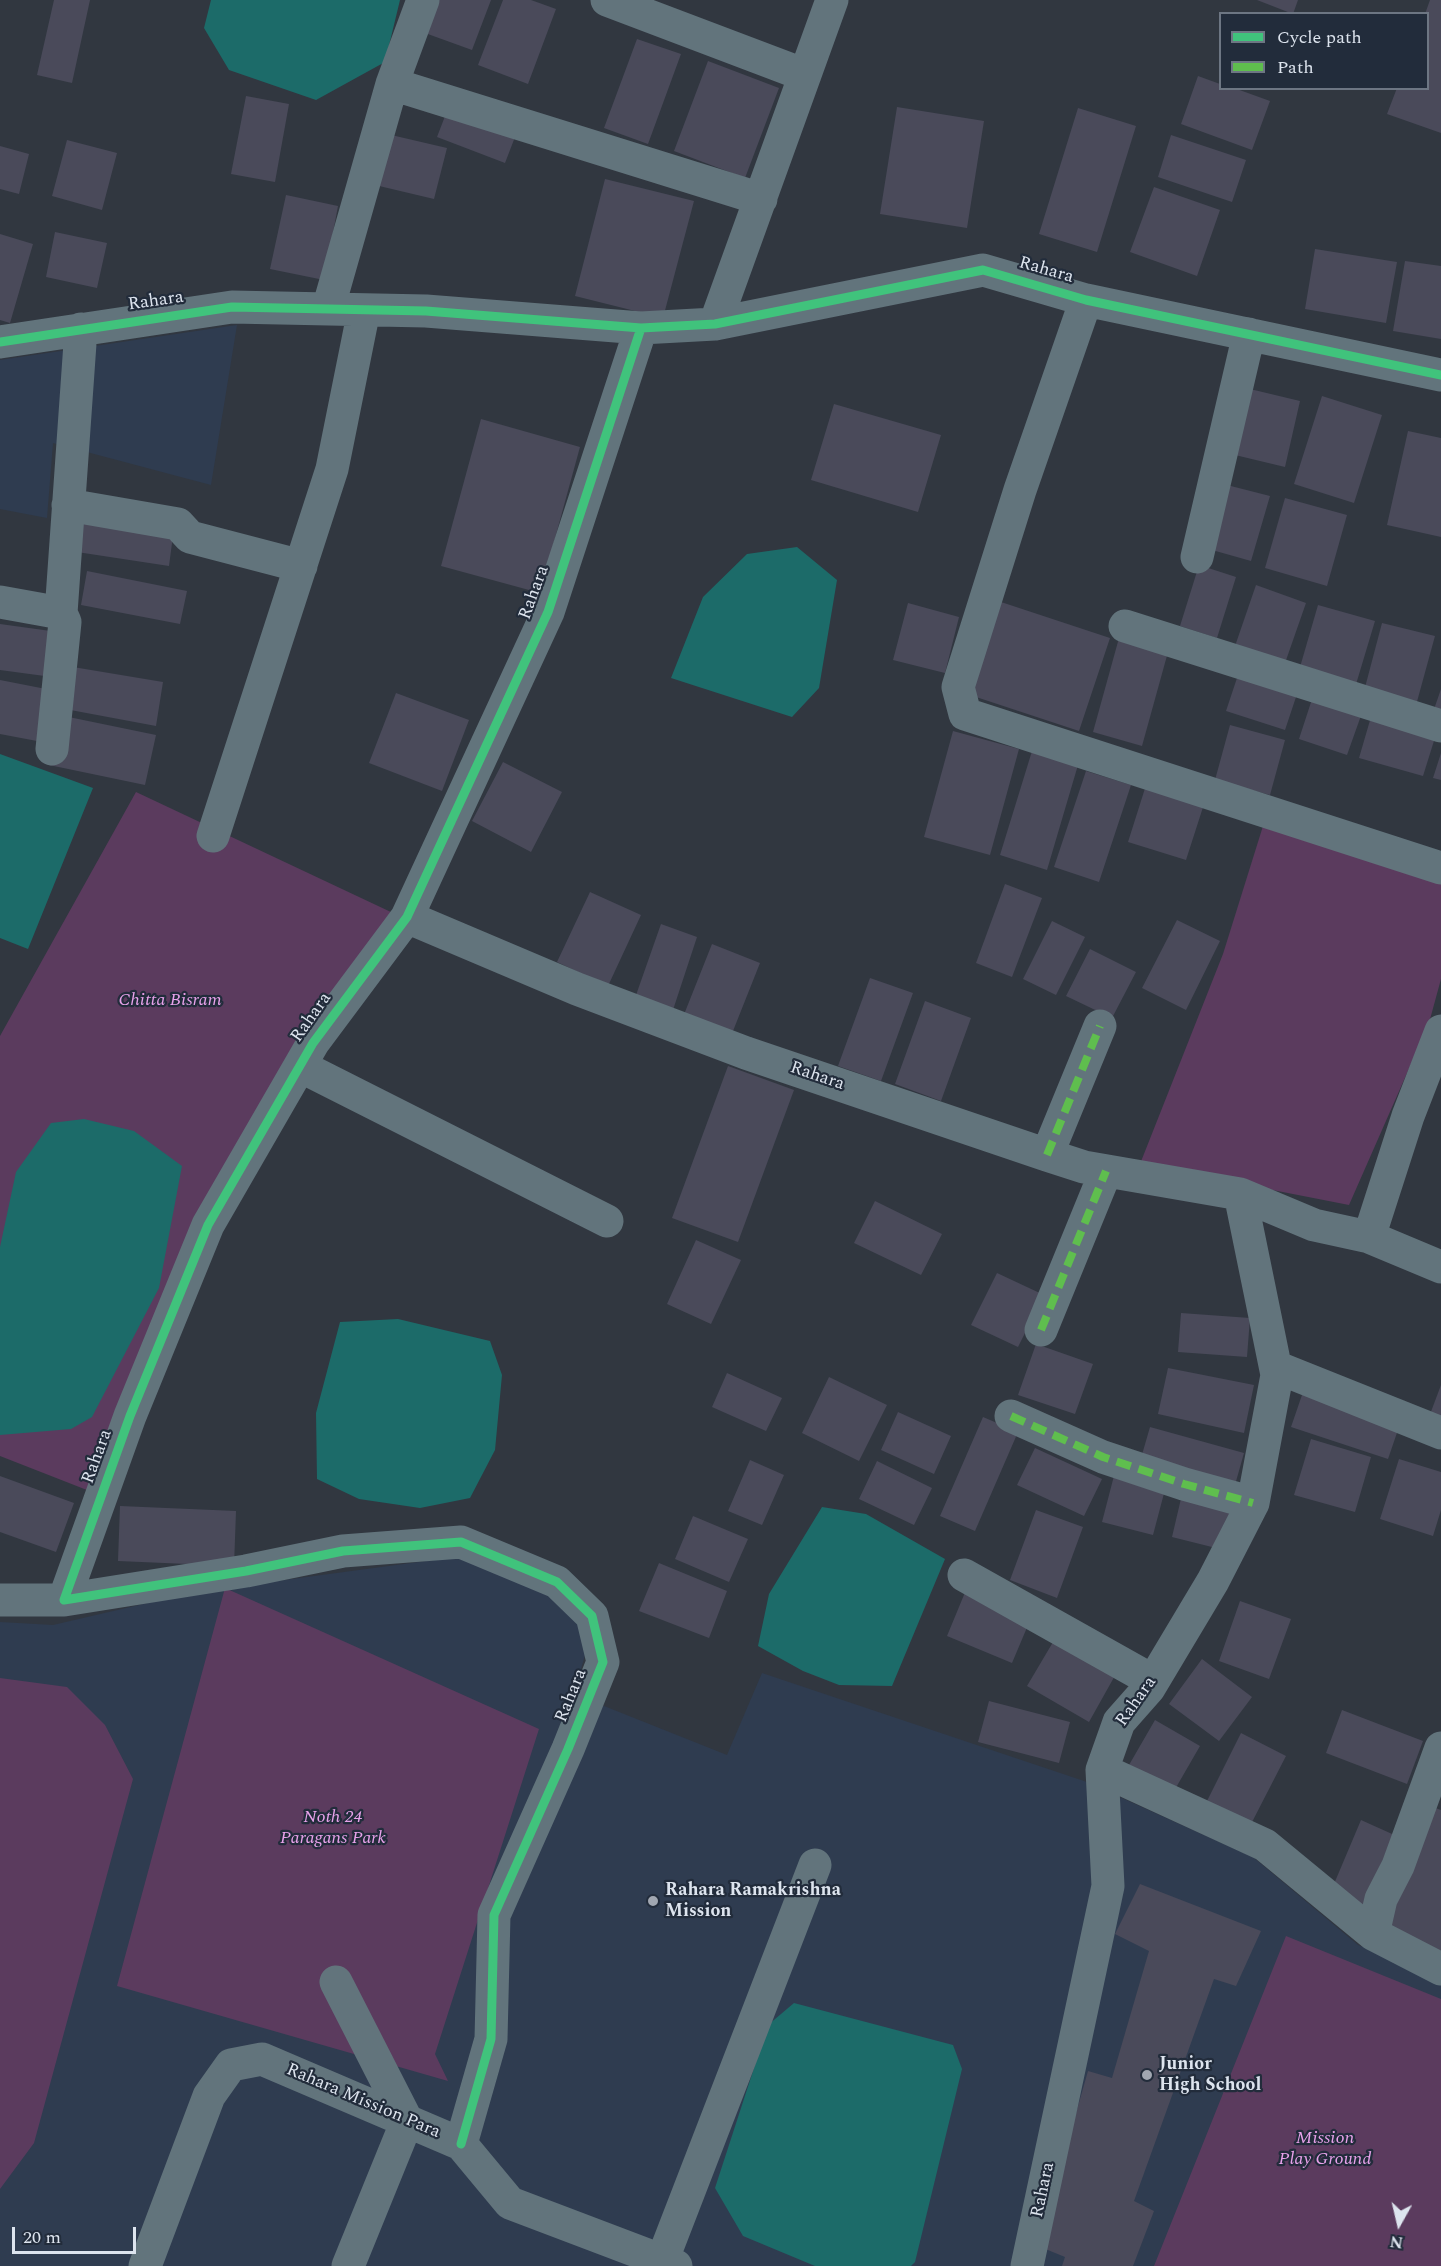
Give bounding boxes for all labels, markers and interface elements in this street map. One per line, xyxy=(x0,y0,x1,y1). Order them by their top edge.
legend xyxy=(1219,12,1429,90)
text: Cycle path xyxy=(1277,24,1362,51)
text: Path xyxy=(1277,54,1314,81)
street label: Rahara xyxy=(1016,253,1076,289)
street label: Rahara xyxy=(127,287,185,317)
street label: Rahara xyxy=(515,563,555,623)
street label: Rahara xyxy=(287,989,337,1047)
park label: Chitta Bisram xyxy=(118,990,222,1012)
street label: Rahara xyxy=(787,1058,847,1096)
street label: Rahara xyxy=(78,1427,118,1487)
street label: Rahara xyxy=(551,1666,593,1726)
street label: Rahara xyxy=(1112,1673,1162,1731)
park label: Noth 24 Paragans Park xyxy=(280,1807,386,1850)
place label: Rahara Ramakrishna Mission xyxy=(665,1880,841,1922)
marker: Rahara Ramakrishna Mission xyxy=(646,1894,660,1908)
place label: Junior High School xyxy=(1159,2054,1261,2096)
street label: Rahara Mission Para xyxy=(283,2060,443,2144)
marker: Junior High School xyxy=(1140,2068,1154,2082)
park label: Mission Play Ground xyxy=(1279,2128,1371,2170)
street label: Rahara xyxy=(1028,2160,1060,2220)
north arrow xyxy=(1369,2194,1429,2254)
scale bar xyxy=(15,2215,140,2253)
text: 20 m xyxy=(23,2224,61,2251)
text: N xyxy=(1388,2229,1405,2255)

